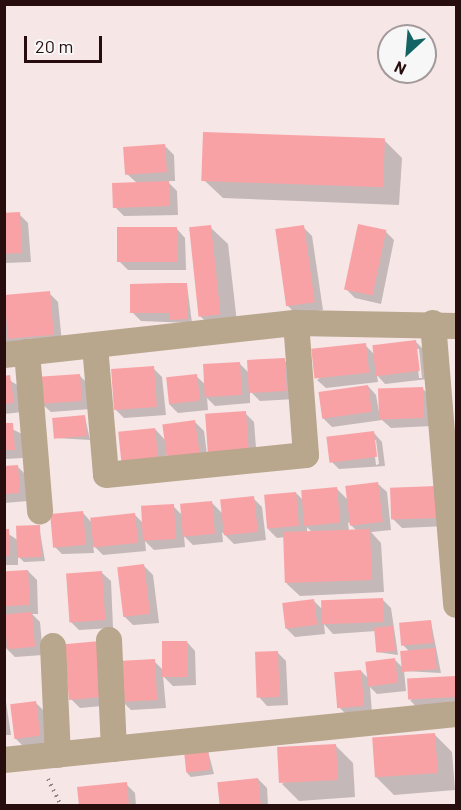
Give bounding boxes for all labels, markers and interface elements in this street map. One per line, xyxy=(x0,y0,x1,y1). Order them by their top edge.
scale bar xyxy=(27,24,105,62)
north arrow xyxy=(377,24,437,84)
text: 20 m xyxy=(35,35,73,57)
text: N xyxy=(391,58,409,80)

